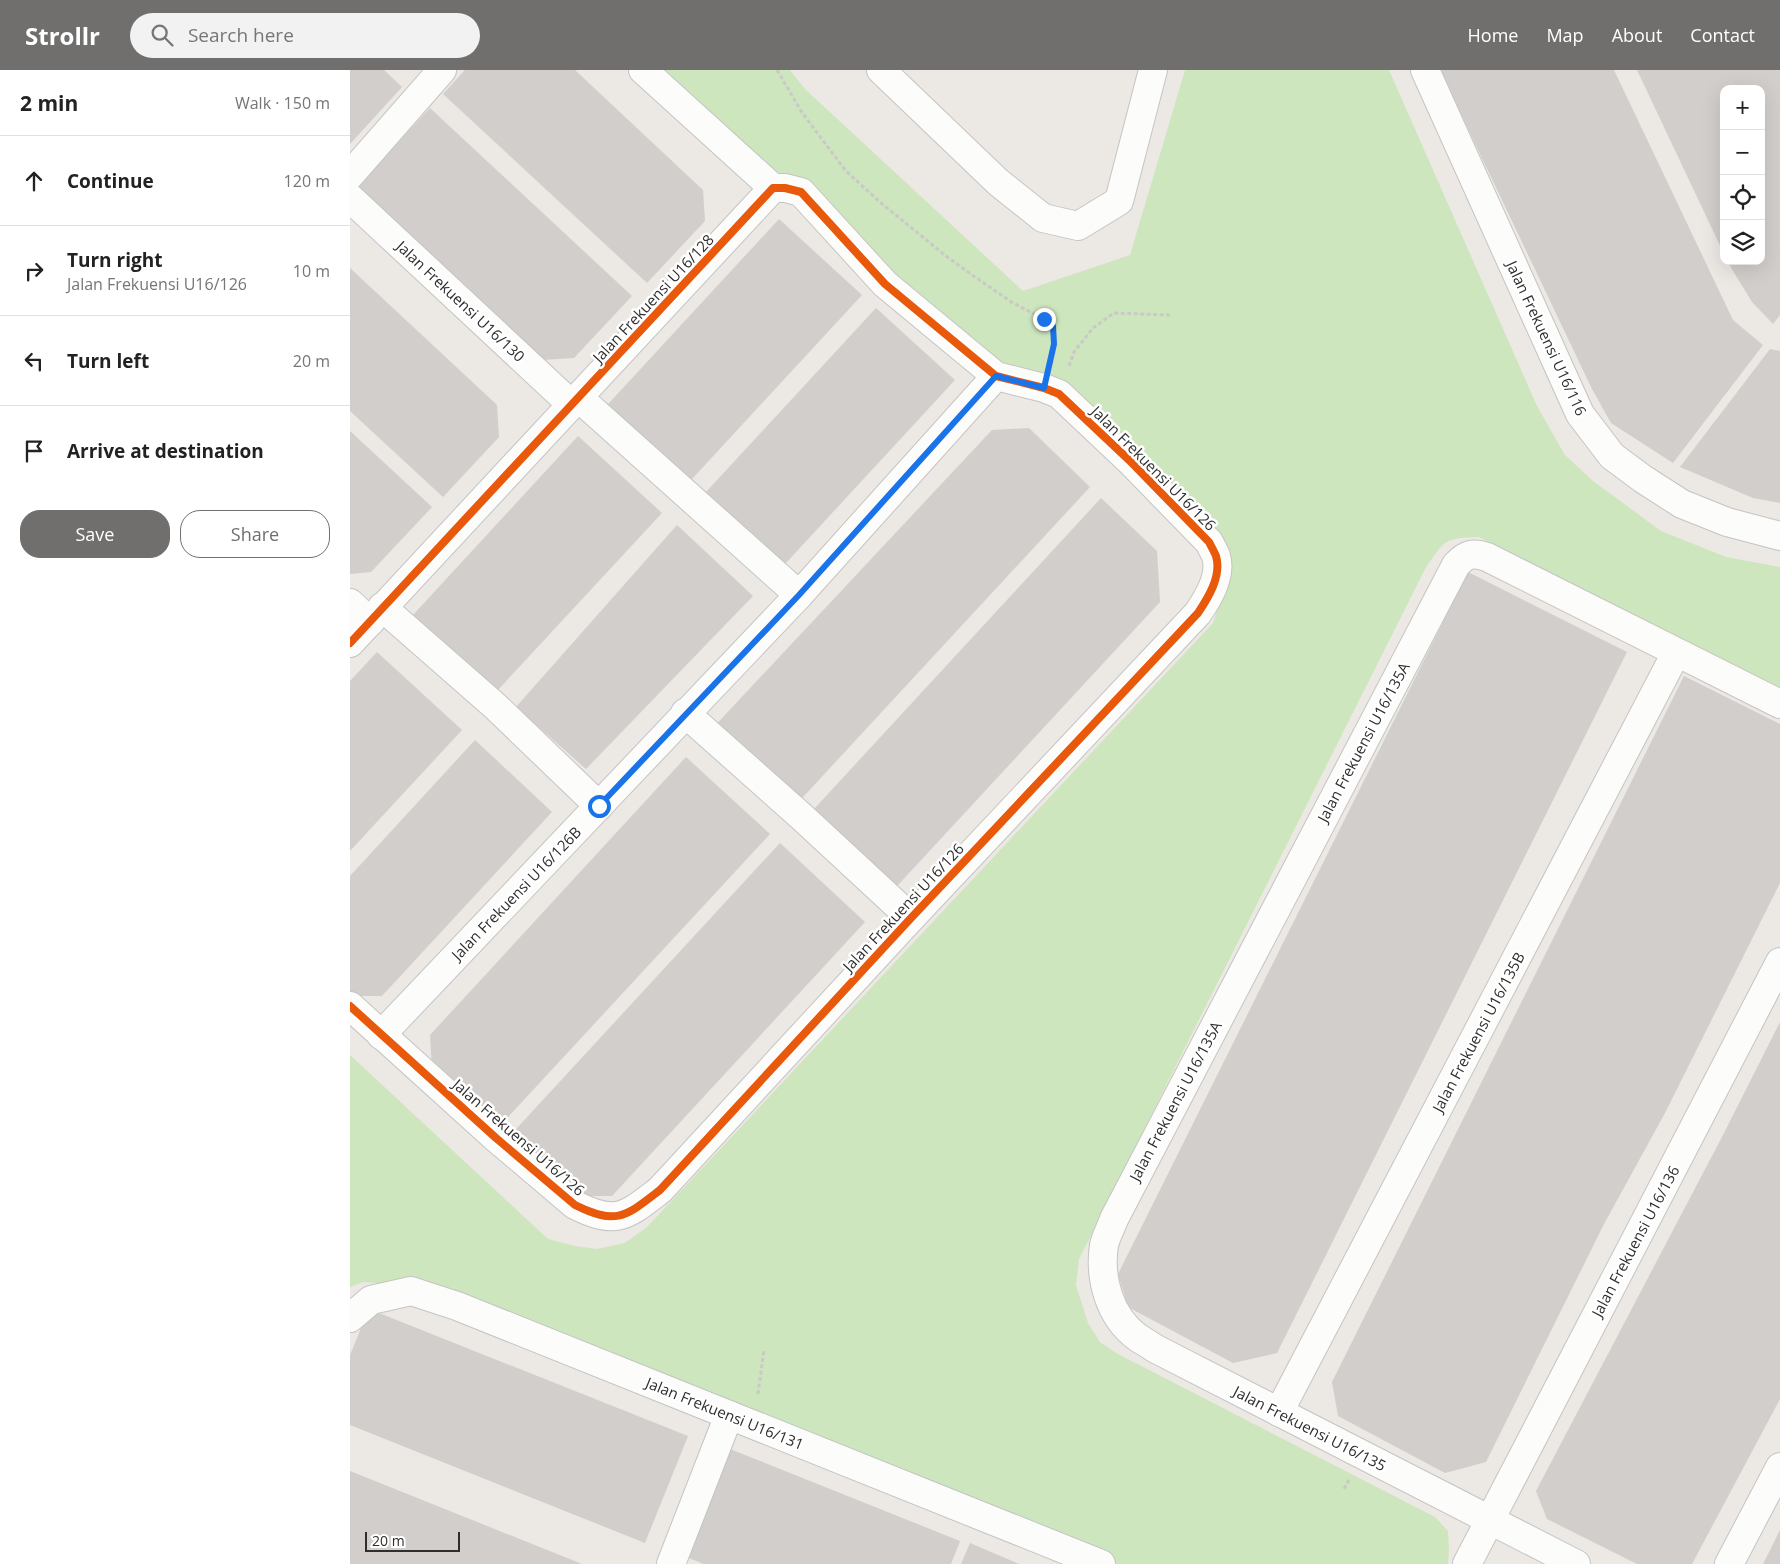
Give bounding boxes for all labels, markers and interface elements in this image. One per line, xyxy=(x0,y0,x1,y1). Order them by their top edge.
search box xyxy=(130,13,480,58)
text: Strollr xyxy=(25,19,100,52)
icon: search xyxy=(148,21,176,49)
text: Search here xyxy=(188,22,294,48)
text: Home xyxy=(1468,23,1518,47)
text: Map xyxy=(1546,23,1584,47)
text: About xyxy=(1612,23,1662,47)
text: Contact xyxy=(1690,23,1755,47)
map controls xyxy=(1720,85,1765,265)
button: + xyxy=(1720,85,1765,130)
text: 2 min xyxy=(20,89,78,117)
text: Walk · 150 m xyxy=(235,92,330,114)
button: − xyxy=(1720,130,1765,175)
icon: ahead xyxy=(20,167,48,195)
text: Continue xyxy=(67,168,154,194)
text: 120 m xyxy=(284,170,330,192)
button: locate xyxy=(1720,175,1765,220)
button: layers xyxy=(1720,220,1765,265)
street label: Jalan Frekuensi U16/128 xyxy=(587,229,718,368)
street label: Jalan Frekuensi U16/130 xyxy=(391,235,530,366)
text: Turn right xyxy=(67,247,162,273)
street label: Jalan Frekuensi U16/116 xyxy=(1501,255,1592,419)
icon: right xyxy=(20,257,48,285)
text: 10 m xyxy=(293,260,330,282)
text: Jalan Frekuensi U16/126 xyxy=(67,273,247,295)
route end xyxy=(1033,308,1056,331)
icon: left xyxy=(20,347,48,375)
text: Turn left xyxy=(67,348,149,374)
text: 20 m xyxy=(293,350,330,372)
street label: Jalan Frekuensi U16/126 xyxy=(1086,400,1221,535)
icon: arrive xyxy=(20,437,48,465)
text: Arrive at destination xyxy=(67,438,264,464)
button: Save xyxy=(20,510,170,558)
button: Share xyxy=(180,510,330,558)
street label: Jalan Frekuensi U16/135A xyxy=(1311,658,1414,827)
route start xyxy=(588,795,611,818)
street label: Jalan Frekuensi U16/126B xyxy=(445,822,585,966)
street label: Jalan Frekuensi U16/126 xyxy=(837,838,968,977)
street label: Jalan Frekuensi U16/135B xyxy=(1426,949,1529,1117)
street label: Jalan Frekuensi U16/135A xyxy=(1123,1017,1226,1186)
street label: Jalan Frekuensi U16/126 xyxy=(447,1073,589,1200)
street label: Jalan Frekuensi U16/136 xyxy=(1586,1162,1683,1322)
street label: Jalan Frekuensi U16/131 xyxy=(641,1371,807,1454)
street label: Jalan Frekuensi U16/135 xyxy=(1229,1380,1390,1475)
scale bar xyxy=(365,1529,460,1552)
text: 20 m xyxy=(372,1531,405,1550)

